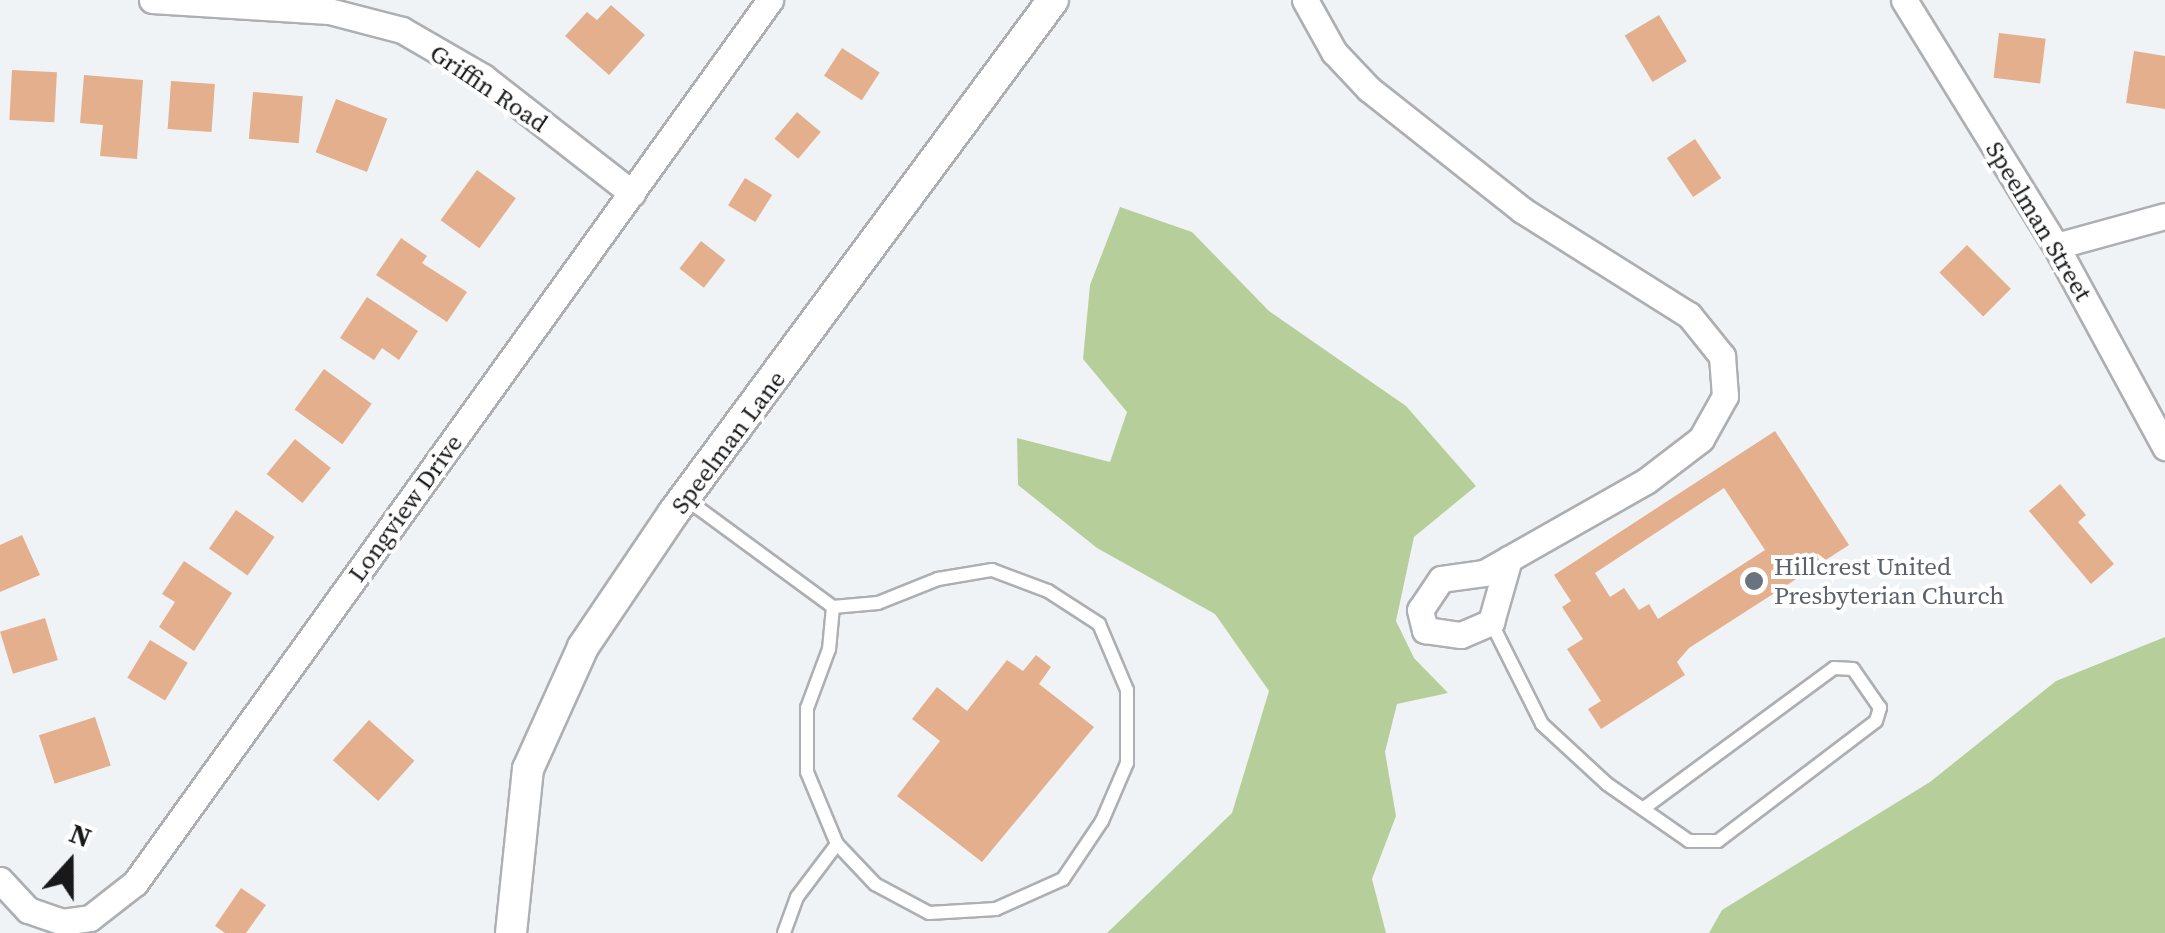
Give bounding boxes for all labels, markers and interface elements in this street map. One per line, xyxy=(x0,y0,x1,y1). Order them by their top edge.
street label: Griffin Road xyxy=(424,38,554,138)
street label: Speelman Street xyxy=(1980,136,2098,306)
street label: Speelman Lane xyxy=(664,365,792,519)
street label: Longview Drive xyxy=(342,429,468,587)
place label: Hillcrest United Presbyterian Church xyxy=(1774,552,2004,611)
marker: Hillcrest United Presbyterian Church xyxy=(1743,570,1765,592)
north arrow xyxy=(20,813,120,913)
text: N xyxy=(64,814,97,856)

